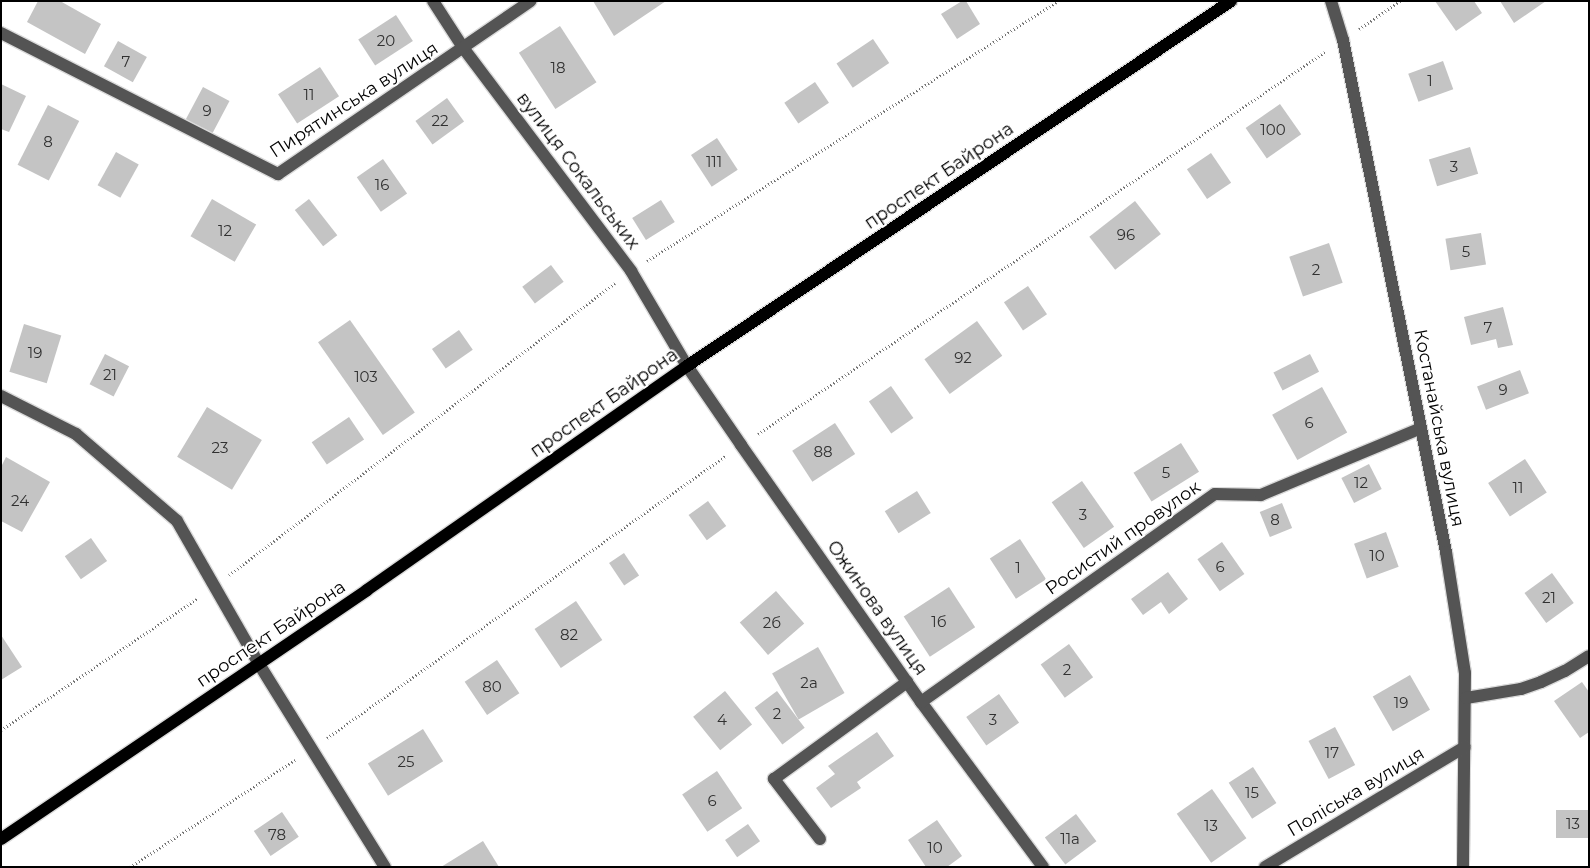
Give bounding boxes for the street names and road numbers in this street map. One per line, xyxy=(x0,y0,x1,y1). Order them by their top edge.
street label: Пирятинська вулиця xyxy=(266,37,442,163)
street label: вулиця Сокальських xyxy=(512,88,644,254)
street label: проспект Байрона xyxy=(860,118,1018,234)
street label: Костанайська вулиця xyxy=(1409,327,1469,529)
street label: проспект Байрона xyxy=(526,344,682,462)
street label: Росистий провулок xyxy=(1041,476,1205,600)
street label: Ожинова вулиця xyxy=(822,536,932,680)
street label: проспект Байрона xyxy=(192,576,350,692)
street label: Поліська вулиця xyxy=(1284,743,1428,841)

